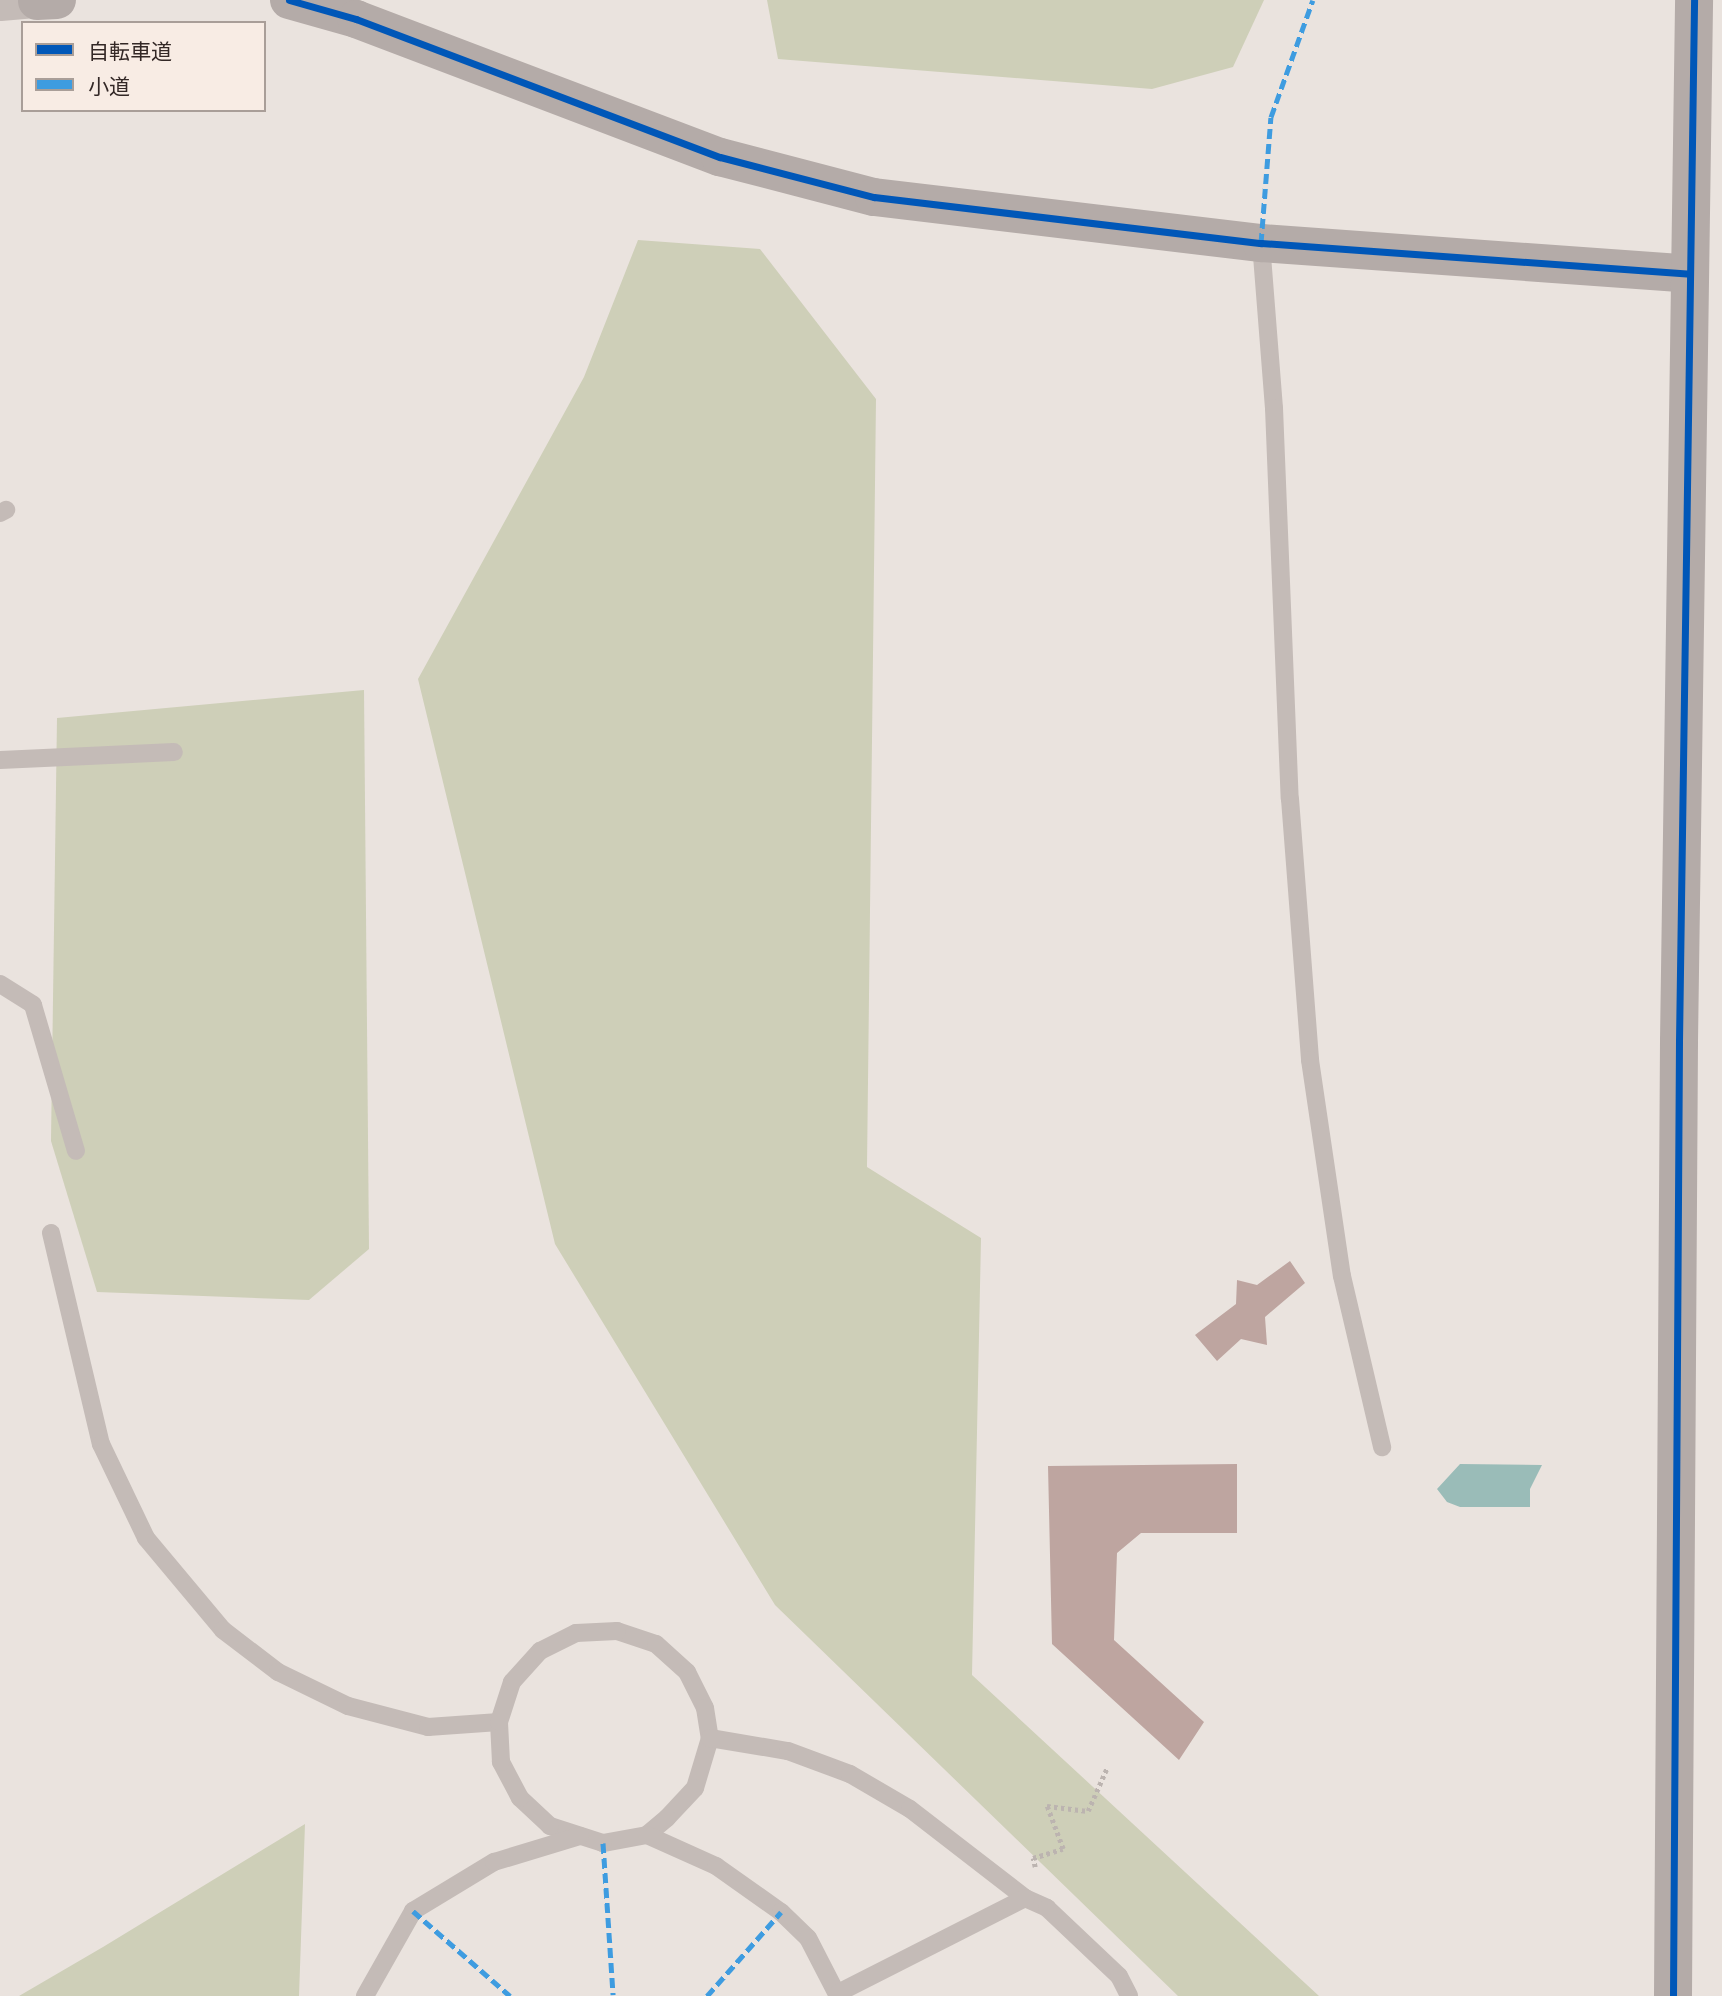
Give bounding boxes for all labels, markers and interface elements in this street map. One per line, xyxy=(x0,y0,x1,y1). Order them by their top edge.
legend xyxy=(21,21,266,112)
text: 自転車道 xyxy=(88,39,172,65)
text: 小道 xyxy=(88,74,130,100)

